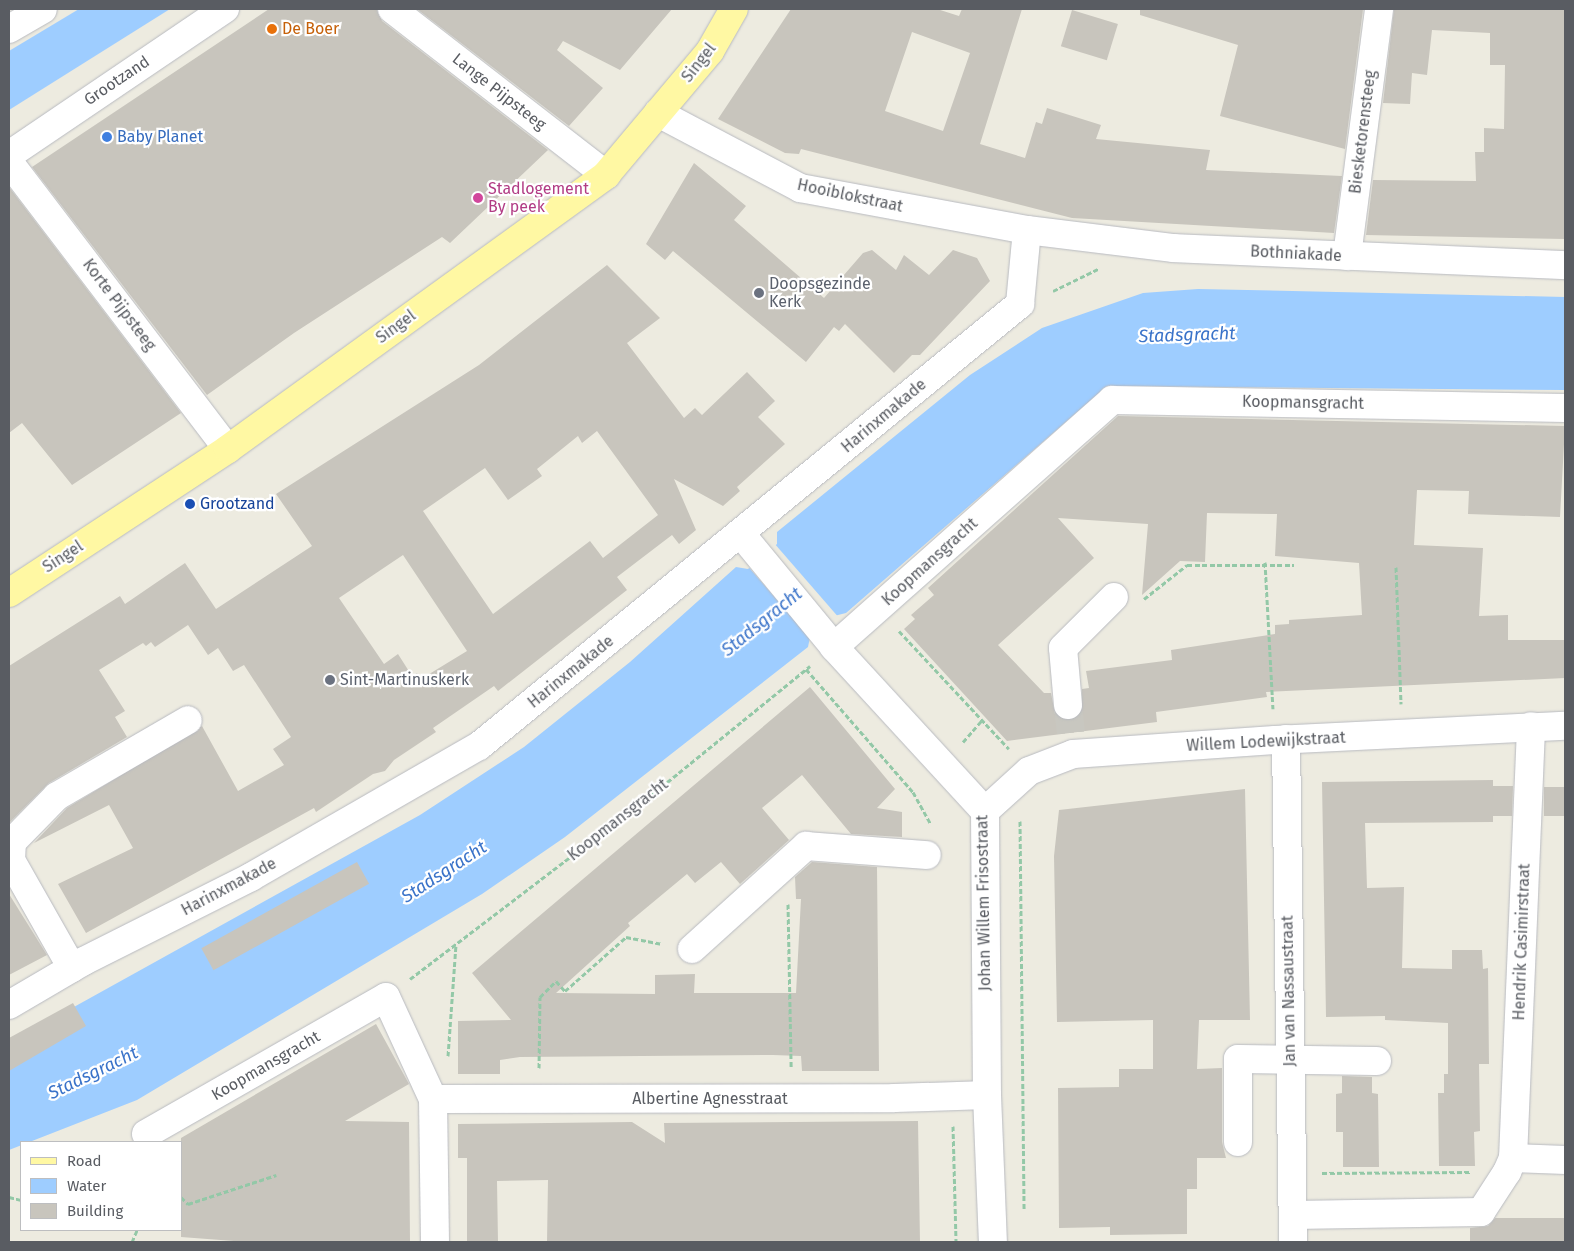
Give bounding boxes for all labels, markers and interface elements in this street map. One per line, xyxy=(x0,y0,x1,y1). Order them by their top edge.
place label: De Boer xyxy=(282,19,339,39)
marker: De Boer xyxy=(266,23,278,35)
street label: Singel xyxy=(678,40,720,86)
street label: Lange Pijpsteeg xyxy=(448,50,550,134)
street label: Grootzand xyxy=(81,52,153,110)
street label: Biesketorensteeg xyxy=(1346,69,1380,195)
place label: Baby Planet xyxy=(117,127,203,147)
marker: Baby Planet xyxy=(101,131,113,143)
street label: Hooiblokstraat xyxy=(795,175,905,217)
place label: Stadlogement By peek xyxy=(488,179,589,217)
marker: Stadlogement By peek xyxy=(472,192,484,204)
street label: Bothniakade xyxy=(1250,242,1342,266)
street label: Korte Pijpsteeg xyxy=(78,255,160,355)
place label: Doopsgezinde Kerk xyxy=(769,274,871,312)
marker: Doopsgezinde Kerk xyxy=(753,287,765,299)
street label: Singel xyxy=(373,306,419,348)
water label: Stadsgracht xyxy=(1138,323,1236,347)
street label: Harinxmakade xyxy=(838,375,930,457)
street label: Koopmansgracht xyxy=(1242,392,1364,414)
place label: Grootzand xyxy=(200,494,275,514)
marker: Grootzand xyxy=(184,498,196,510)
street label: Koopmansgracht xyxy=(878,514,982,610)
street label: Singel xyxy=(39,537,87,577)
water label: Stadsgracht xyxy=(717,583,807,661)
street label: Harinxmakade xyxy=(524,632,618,712)
place label: Sint-Martinuskerk xyxy=(340,670,469,690)
marker: Sint-Martinuskerk xyxy=(324,674,336,686)
street label: Willem Lodewijkstraat xyxy=(1186,728,1346,756)
street label: Koopmansgracht xyxy=(564,775,672,865)
street label: Johan Willem Frisostraat xyxy=(973,815,995,991)
water label: Stadsgracht xyxy=(397,836,491,908)
street label: Harinxmakade xyxy=(178,854,280,920)
street label: Hendrik Casimirstraat xyxy=(1510,863,1534,1021)
street label: Jan van Nassaustraat xyxy=(1278,915,1300,1067)
street label: Koopmansgracht xyxy=(208,1027,324,1105)
water label: Stadsgracht xyxy=(45,1042,141,1104)
street label: Albertine Agnesstraat xyxy=(632,1089,788,1109)
legend xyxy=(20,1141,182,1231)
text: Road xyxy=(67,1152,102,1170)
text: Water xyxy=(67,1177,106,1195)
text: Building xyxy=(67,1202,123,1220)

